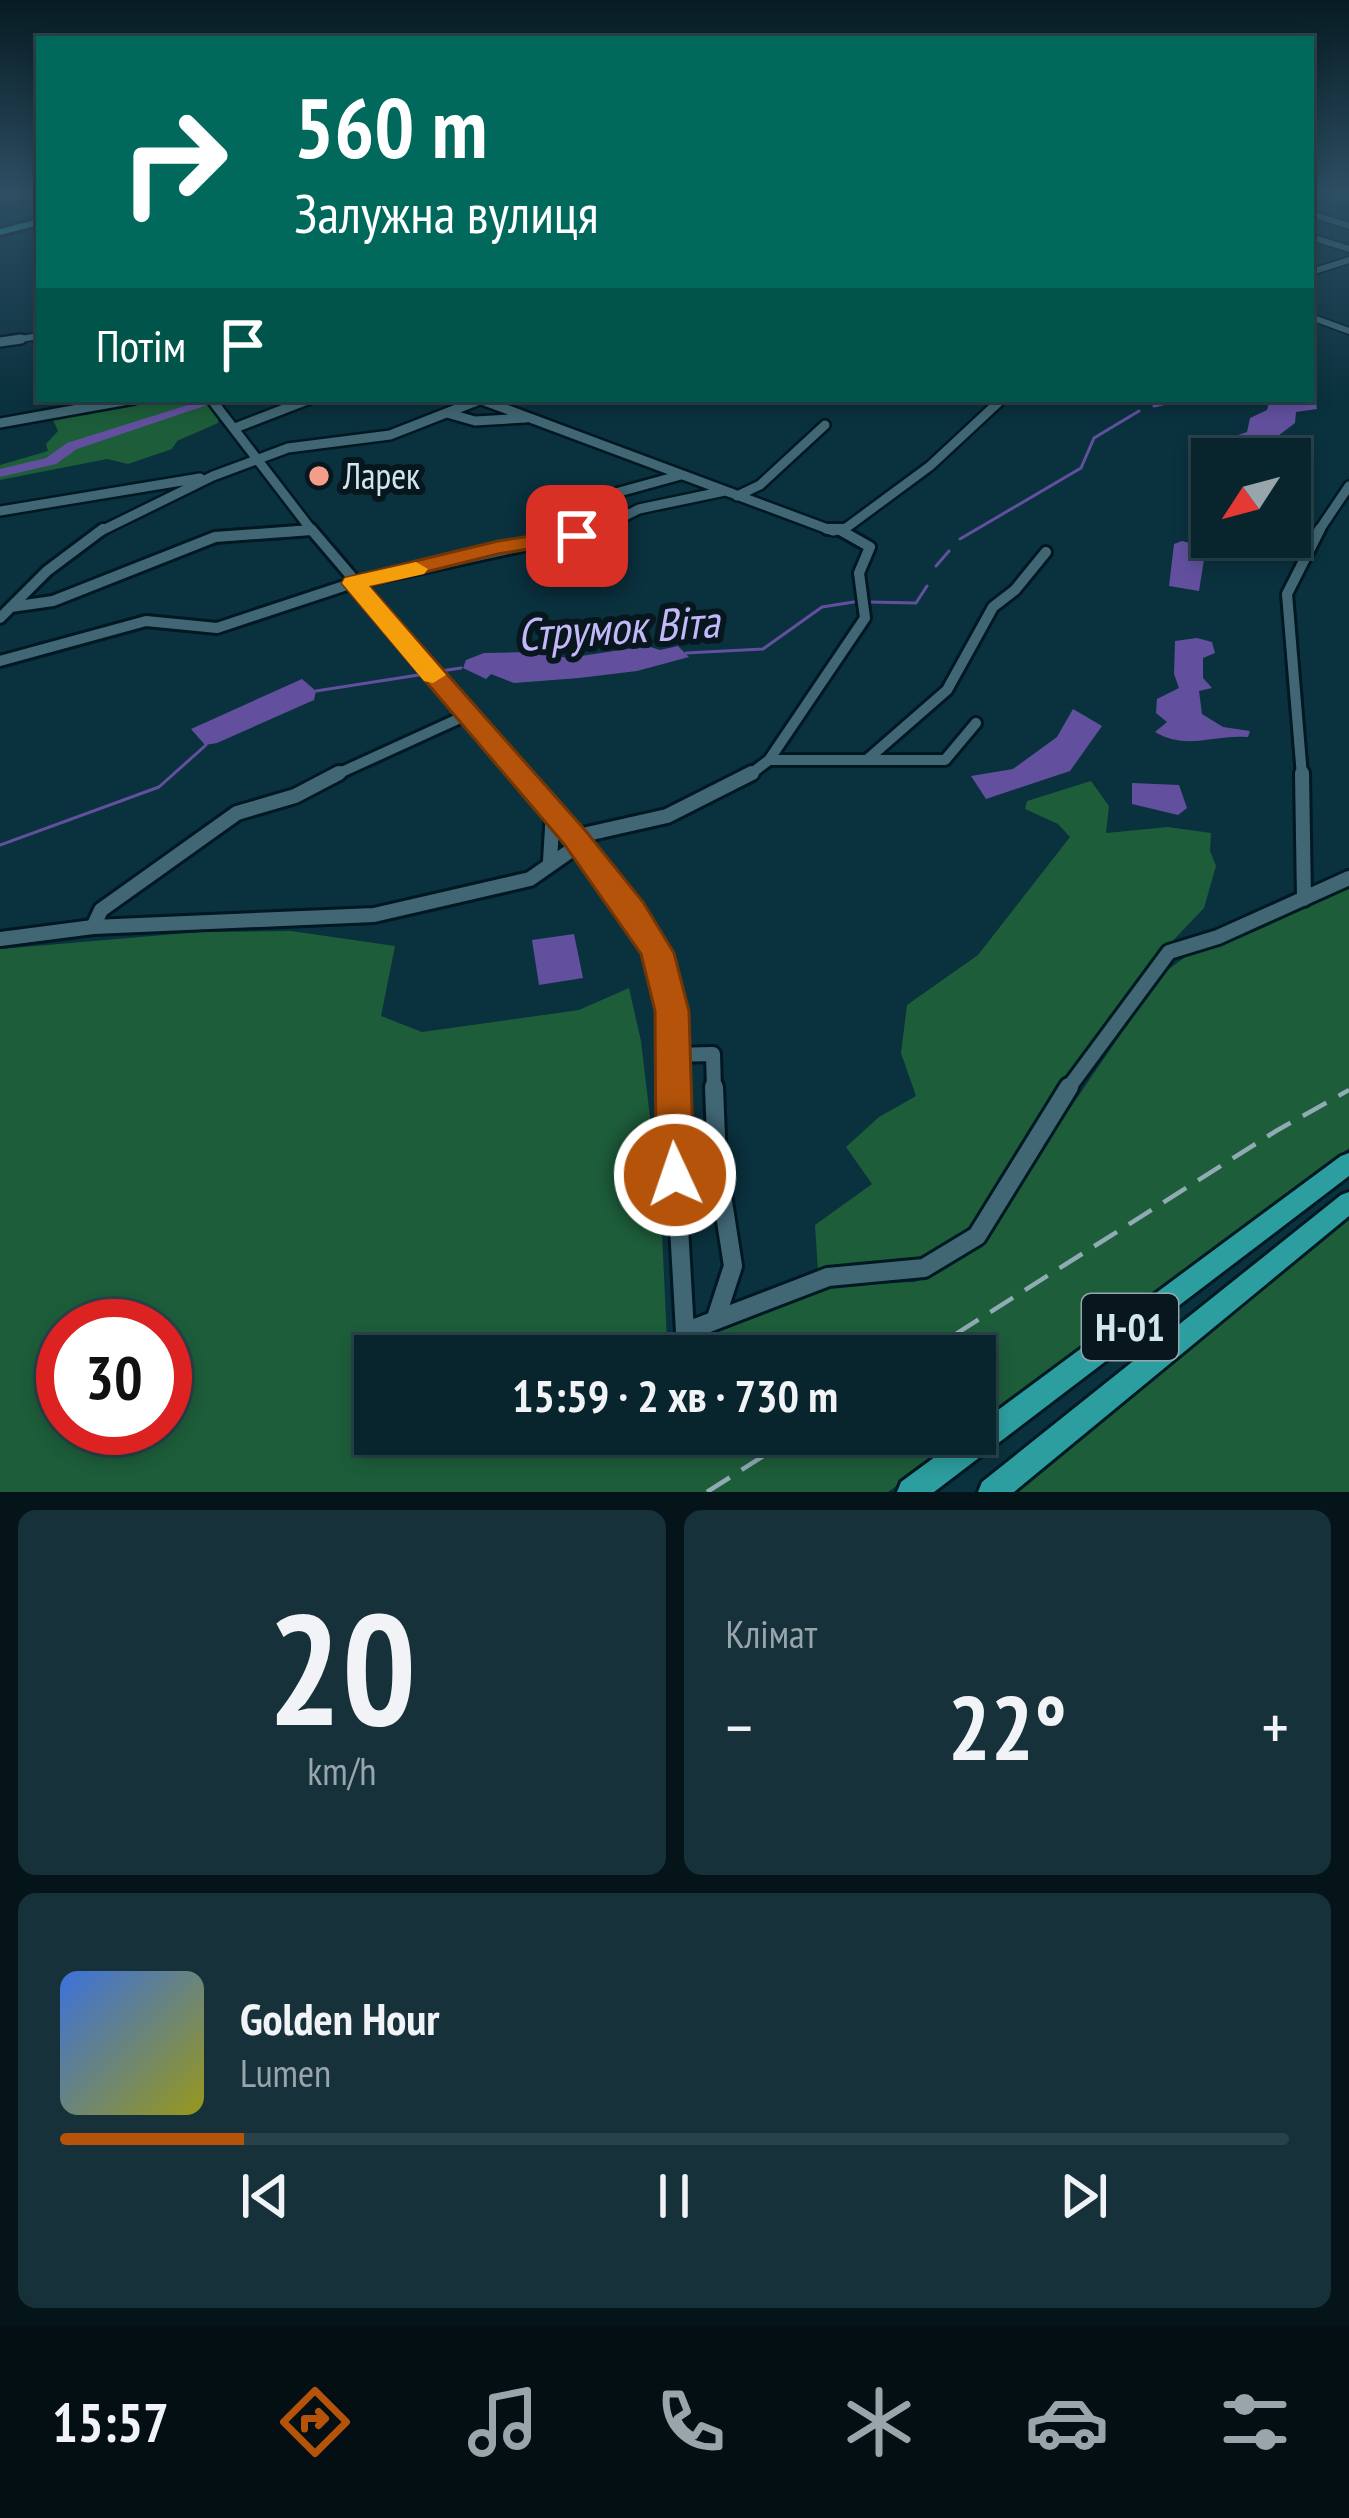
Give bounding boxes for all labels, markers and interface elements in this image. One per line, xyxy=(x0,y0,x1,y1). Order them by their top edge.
text: 560 m xyxy=(294,72,487,181)
icon: right xyxy=(96,84,252,240)
text: Залужна вулиця xyxy=(294,178,599,248)
icon: arrive xyxy=(210,312,276,378)
text: Потім xyxy=(96,316,186,374)
north arrow xyxy=(1191,438,1311,558)
map controls xyxy=(1191,438,1311,558)
place label: Ларек xyxy=(342,452,420,499)
marker: Ларек xyxy=(306,463,332,489)
pin xyxy=(526,485,628,587)
icon: arrive xyxy=(544,503,610,569)
water label: Струмок Віта xyxy=(515,591,723,663)
position arrow xyxy=(612,1112,738,1238)
road number: Н-01 xyxy=(1082,1294,1178,1360)
speed limit sign: 30 xyxy=(36,1299,192,1455)
text: 15:59 · 2 хв · 730 m xyxy=(512,1366,838,1424)
text: 20 xyxy=(267,1566,416,1768)
text: Клімат xyxy=(726,1608,817,1659)
text: 22° xyxy=(948,1668,1067,1785)
text: − xyxy=(726,1684,753,1769)
text: + xyxy=(1262,1684,1289,1769)
text: km/h xyxy=(307,1745,376,1796)
text: Golden Hour xyxy=(240,1989,440,2047)
text: Lumen xyxy=(240,2047,331,2098)
icon: previous xyxy=(232,2163,298,2229)
icon: pause xyxy=(641,2163,707,2229)
icon: next xyxy=(1051,2163,1117,2229)
icon: directions xyxy=(273,2380,357,2464)
icon: music xyxy=(461,2380,545,2464)
icon: phone xyxy=(649,2380,733,2464)
icon: climate xyxy=(837,2380,921,2464)
icon: car xyxy=(1025,2380,1109,2464)
icon: filters xyxy=(1213,2380,1297,2464)
text: 15:57 xyxy=(52,2387,169,2457)

